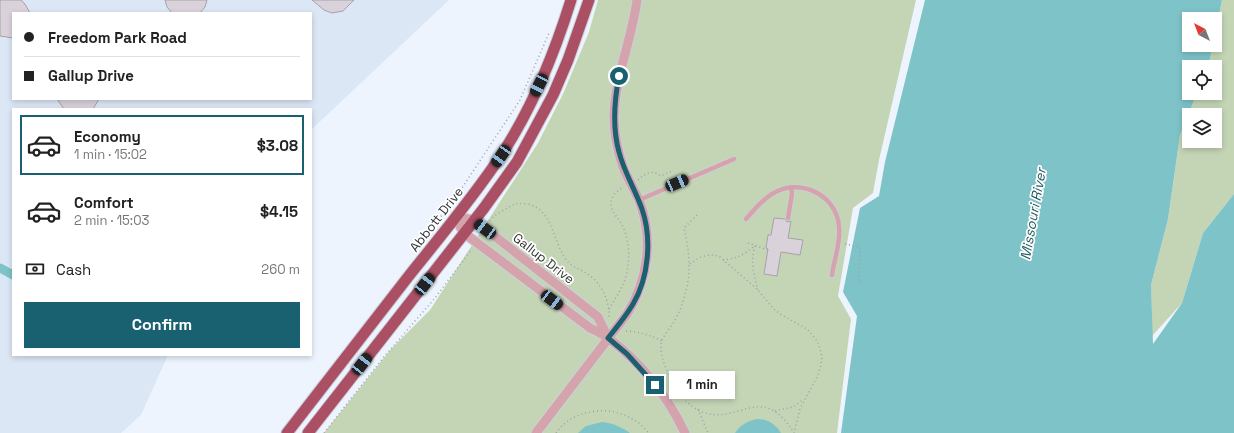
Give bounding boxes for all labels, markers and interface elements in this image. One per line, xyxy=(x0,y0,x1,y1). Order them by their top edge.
north arrow xyxy=(1182,12,1222,52)
map controls xyxy=(1182,12,1222,148)
text: Freedom Park Road xyxy=(48,28,187,47)
button: locate xyxy=(1182,60,1222,100)
text: Gallup Drive xyxy=(48,66,134,85)
route start xyxy=(610,67,628,85)
car xyxy=(528,72,550,98)
button: layers xyxy=(1182,108,1222,148)
icon: car xyxy=(26,127,62,163)
text: Economy xyxy=(74,127,141,146)
text: $3.08 xyxy=(257,136,298,155)
car xyxy=(489,143,513,169)
text: 1 min · 15:02 xyxy=(74,146,147,163)
water label: Missouri River xyxy=(1016,165,1050,261)
car xyxy=(664,173,690,193)
street label: Abbott Drive xyxy=(406,183,467,255)
icon: car xyxy=(26,193,62,229)
text: Comfort xyxy=(74,193,134,212)
text: $4.15 xyxy=(260,202,298,221)
text: 2 min · 15:03 xyxy=(74,212,149,229)
car xyxy=(472,217,498,241)
street label: Gallup Drive xyxy=(510,229,578,288)
icon: cash xyxy=(24,258,46,280)
text: Cash xyxy=(56,260,91,279)
text: 260 m xyxy=(261,261,300,278)
car xyxy=(413,271,437,297)
car xyxy=(539,288,565,312)
button: Confirm xyxy=(24,302,300,348)
car xyxy=(350,351,374,377)
callout: 1 min xyxy=(669,371,735,399)
route end xyxy=(646,376,664,394)
text: 1 min xyxy=(686,376,718,393)

